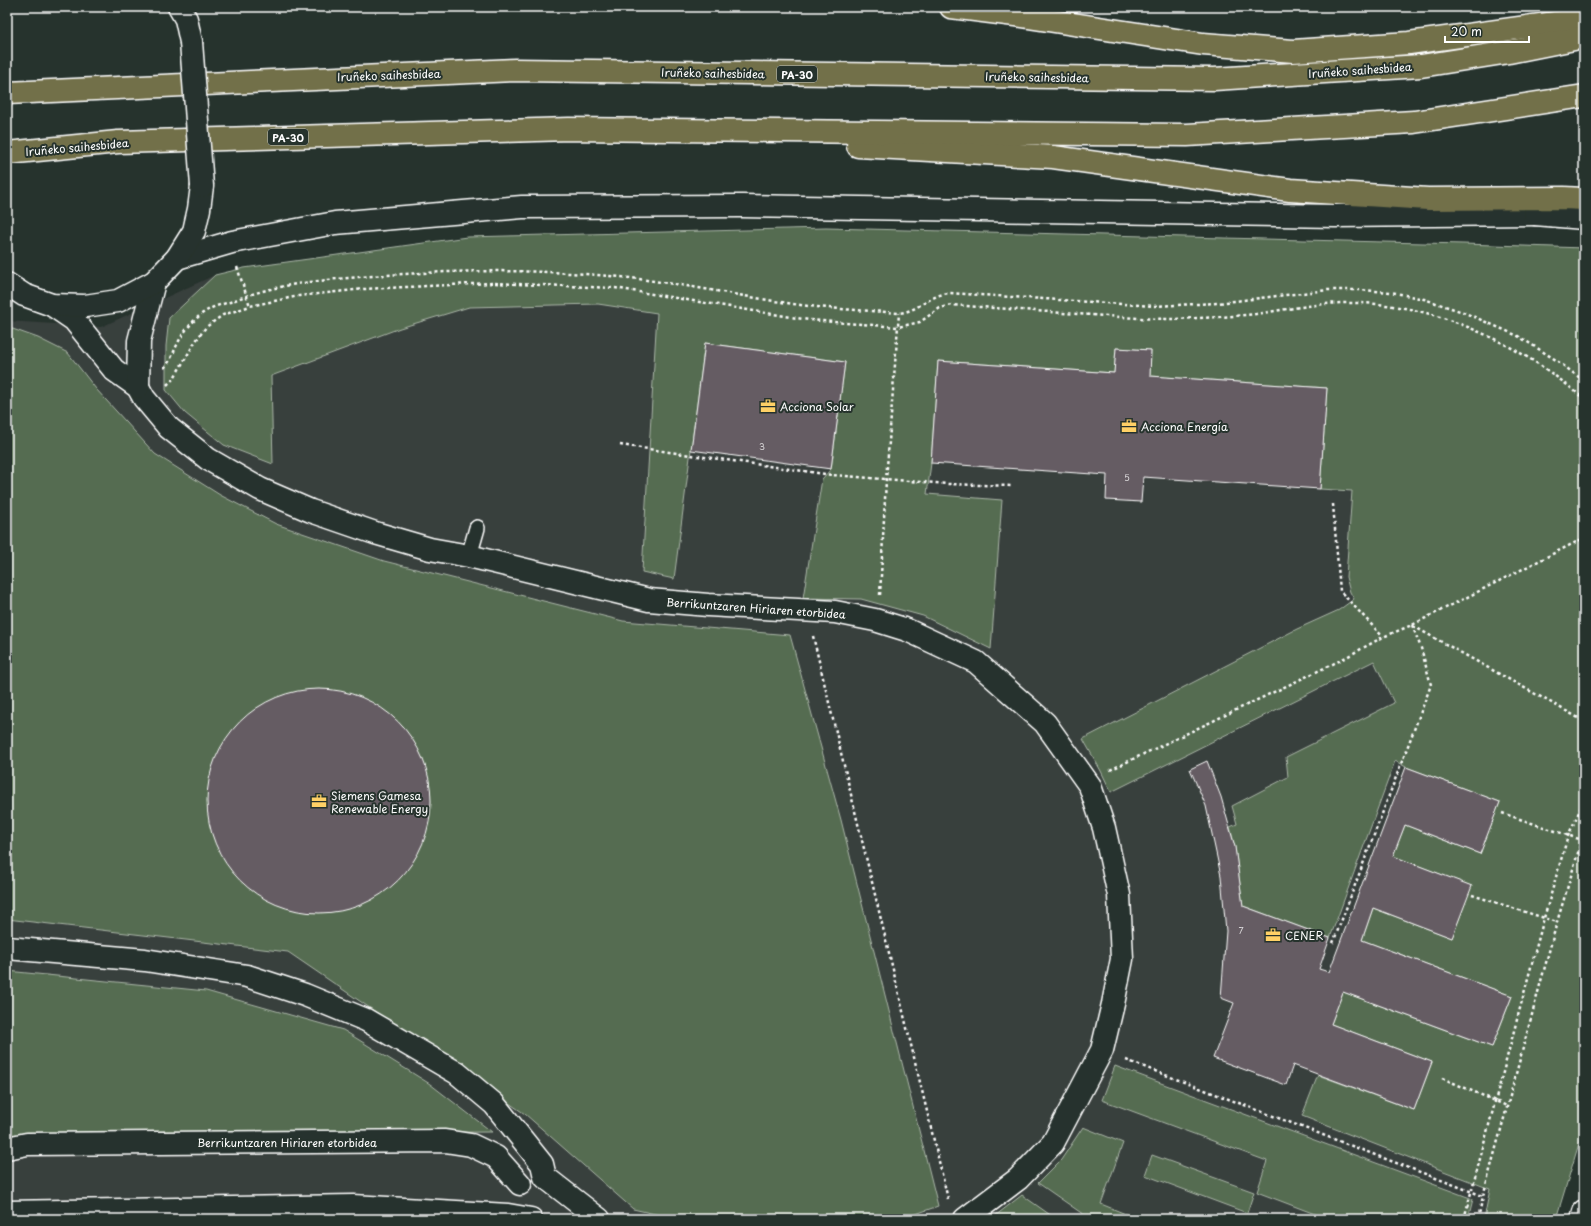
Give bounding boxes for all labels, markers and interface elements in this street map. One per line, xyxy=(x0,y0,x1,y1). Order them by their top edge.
scale bar xyxy=(1445,18,1529,44)
text: 20 m xyxy=(1451,22,1482,40)
street label: Iruñeko saihesbidea xyxy=(1308,58,1413,82)
street label: Iruñeko saihesbidea xyxy=(661,64,766,82)
street label: Iruñeko saihesbidea xyxy=(337,65,442,85)
road number: PA-30 xyxy=(777,66,817,82)
street label: Iruñeko saihesbidea xyxy=(985,68,1090,86)
road number: PA-30 xyxy=(268,129,308,145)
street label: Iruñeko saihesbidea xyxy=(25,134,130,160)
office icon: Acciona Solar xyxy=(759,397,777,415)
place label: Acciona Solar xyxy=(780,398,854,415)
office icon: Acciona Energía xyxy=(1120,417,1138,435)
place label: Acciona Energía xyxy=(1141,418,1228,435)
house number: 3 xyxy=(759,439,765,453)
house number: 5 xyxy=(1124,470,1130,484)
street label: Berrikuntzaren Hiriaren etorbidea xyxy=(666,593,846,623)
place label: Siemens Gamesa Renewable Energy xyxy=(331,787,428,817)
office icon: Siemens Gamesa Renewable Energy xyxy=(310,792,328,810)
house number: 7 xyxy=(1238,923,1244,937)
office icon: CENER xyxy=(1264,926,1282,944)
place label: CENER xyxy=(1285,927,1324,944)
street label: Berrikuntzaren Hiriaren etorbidea xyxy=(197,1134,377,1151)

